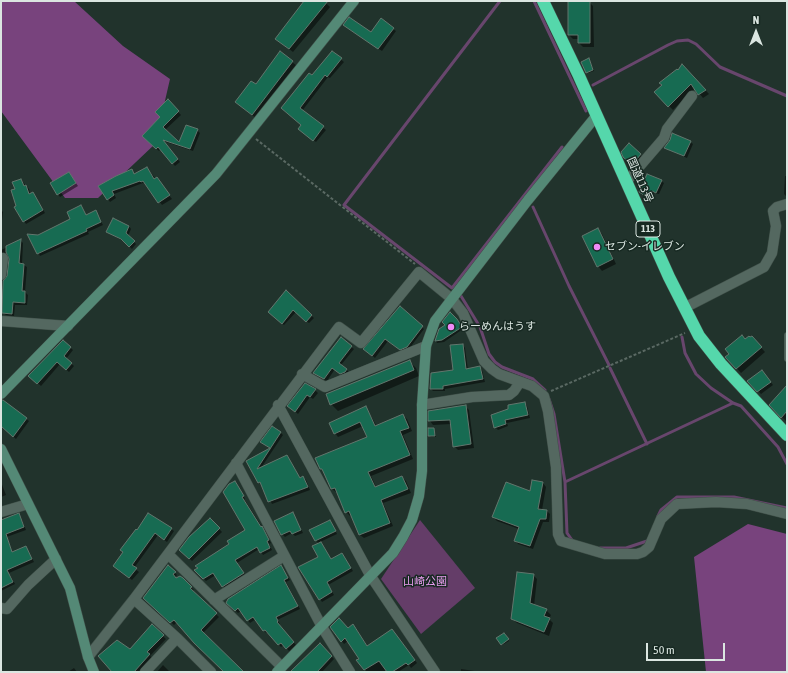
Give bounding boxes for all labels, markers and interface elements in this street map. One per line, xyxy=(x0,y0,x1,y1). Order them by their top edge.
north arrow xyxy=(736,12,776,52)
text: N xyxy=(753,14,759,26)
street label: 国道113号 xyxy=(624,155,656,205)
road number: 113 xyxy=(636,221,660,237)
place label: セブン-イレブン xyxy=(605,240,685,254)
marker: セブン-イレブン xyxy=(592,242,602,252)
place label: らーめんはうす xyxy=(459,320,536,334)
marker: らーめんはうす xyxy=(446,322,456,332)
park label: 山崎公園 xyxy=(403,575,447,589)
scale bar xyxy=(648,635,727,661)
text: 50 m xyxy=(653,643,675,657)

